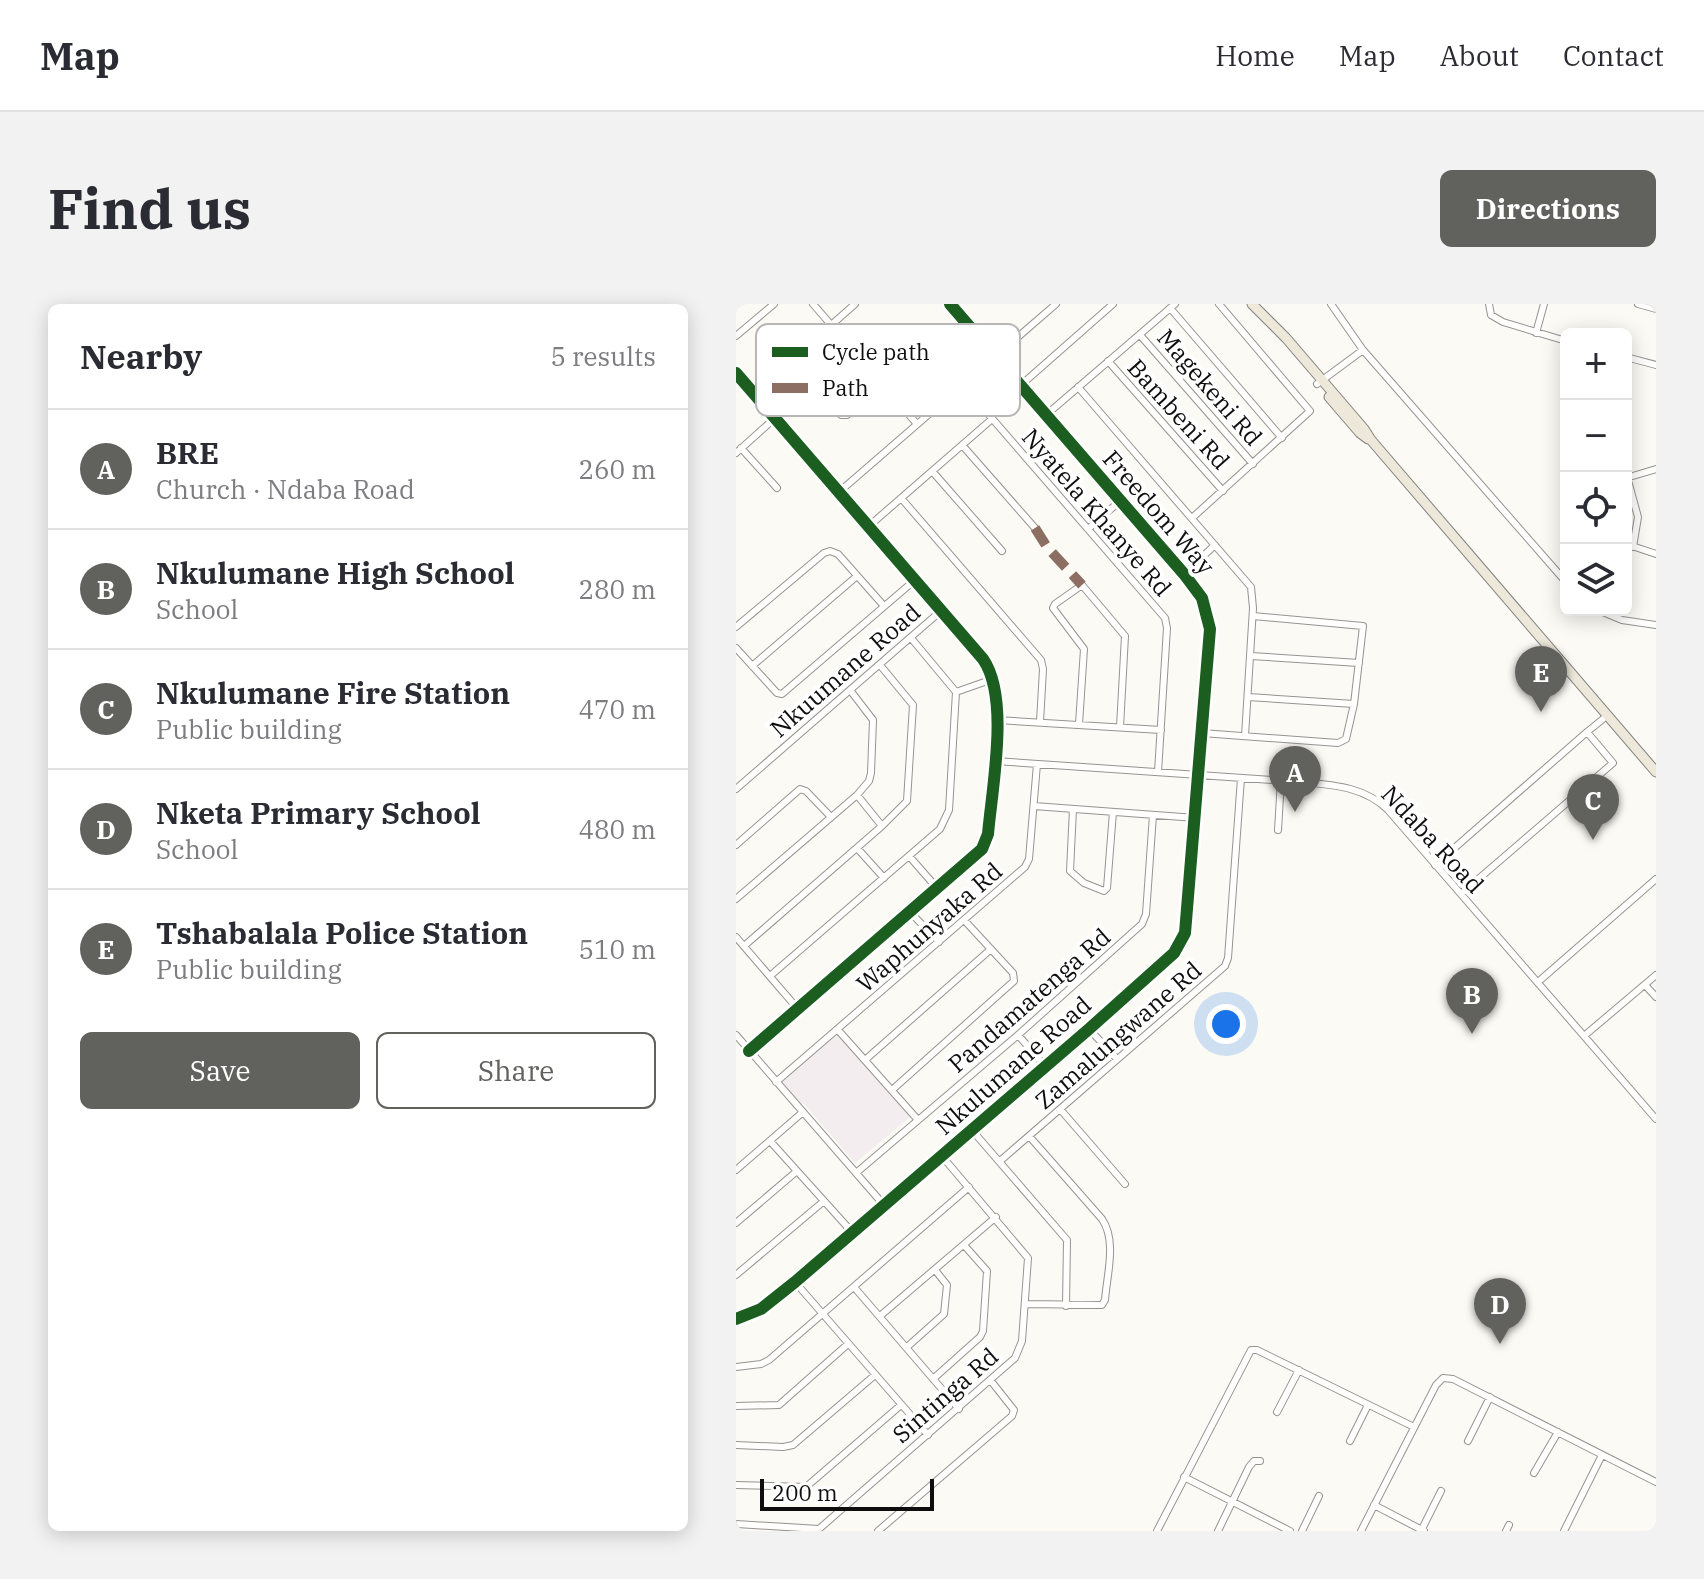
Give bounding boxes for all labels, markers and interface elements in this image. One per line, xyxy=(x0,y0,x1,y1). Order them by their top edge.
text: Map xyxy=(40,31,120,80)
text: Home xyxy=(1215,37,1295,74)
text: Map xyxy=(1339,37,1396,74)
text: About xyxy=(1440,37,1519,74)
text: Contact xyxy=(1563,37,1664,74)
button: Directions xyxy=(1440,170,1656,247)
text: Find us xyxy=(48,172,251,244)
street label: Magekeni Rd xyxy=(1150,322,1270,452)
legend xyxy=(756,324,1020,416)
map controls xyxy=(1560,328,1632,616)
button: + xyxy=(1560,328,1632,400)
text: Nearby xyxy=(80,334,202,378)
text: Cycle path xyxy=(822,337,930,366)
text: 5 results xyxy=(550,339,656,373)
street label: Bambeni Rd xyxy=(1121,352,1237,476)
text: Path xyxy=(822,373,869,402)
button: − xyxy=(1560,400,1632,472)
street label: Nyatela Khanye Rd xyxy=(1015,421,1179,603)
text: BRE xyxy=(156,433,219,472)
street label: Freedom Way xyxy=(1096,443,1222,581)
text: A xyxy=(97,452,115,486)
text: 260 m xyxy=(578,452,656,486)
text: Church · Ndaba Road xyxy=(156,472,415,506)
button: locate xyxy=(1560,472,1632,544)
button: layers xyxy=(1560,544,1632,616)
text: Nkulumane High School xyxy=(156,553,515,592)
text: B xyxy=(97,572,115,606)
text: 280 m xyxy=(578,572,656,606)
text: School xyxy=(156,592,238,626)
street label: Nkuumane Road xyxy=(763,596,927,744)
pin: E xyxy=(1515,646,1567,712)
text: Nkulumane Fire Station xyxy=(156,673,510,712)
text: C xyxy=(97,692,115,726)
text: 470 m xyxy=(578,692,656,726)
text: Public building xyxy=(156,712,342,746)
pin: A xyxy=(1269,746,1321,812)
pin: C xyxy=(1567,774,1619,840)
street label: Ndaba Road xyxy=(1375,778,1491,900)
text: Nketa Primary School xyxy=(156,793,481,832)
text: D xyxy=(96,812,116,846)
text: 480 m xyxy=(578,812,656,846)
text: School xyxy=(156,832,238,866)
street label: Waphunyaka Rd xyxy=(849,855,1009,999)
text: Tshabalala Police Station xyxy=(156,913,528,952)
street label: Pandamatenga Rd xyxy=(941,921,1117,1079)
text: E xyxy=(97,932,115,966)
text: 510 m xyxy=(578,932,656,966)
text: Public building xyxy=(156,952,342,986)
street label: Zamalungwane Rd xyxy=(1028,954,1208,1116)
pin: B xyxy=(1446,968,1498,1034)
street label: Nkulumane Road xyxy=(928,989,1098,1141)
your location xyxy=(1206,1004,1246,1044)
button: Save xyxy=(80,1032,360,1109)
button: Share xyxy=(376,1032,656,1109)
pin: D xyxy=(1474,1278,1526,1344)
street label: Sintinga Rd xyxy=(885,1340,1005,1450)
scale bar xyxy=(760,1475,934,1511)
text: 200 m xyxy=(772,1478,838,1507)

